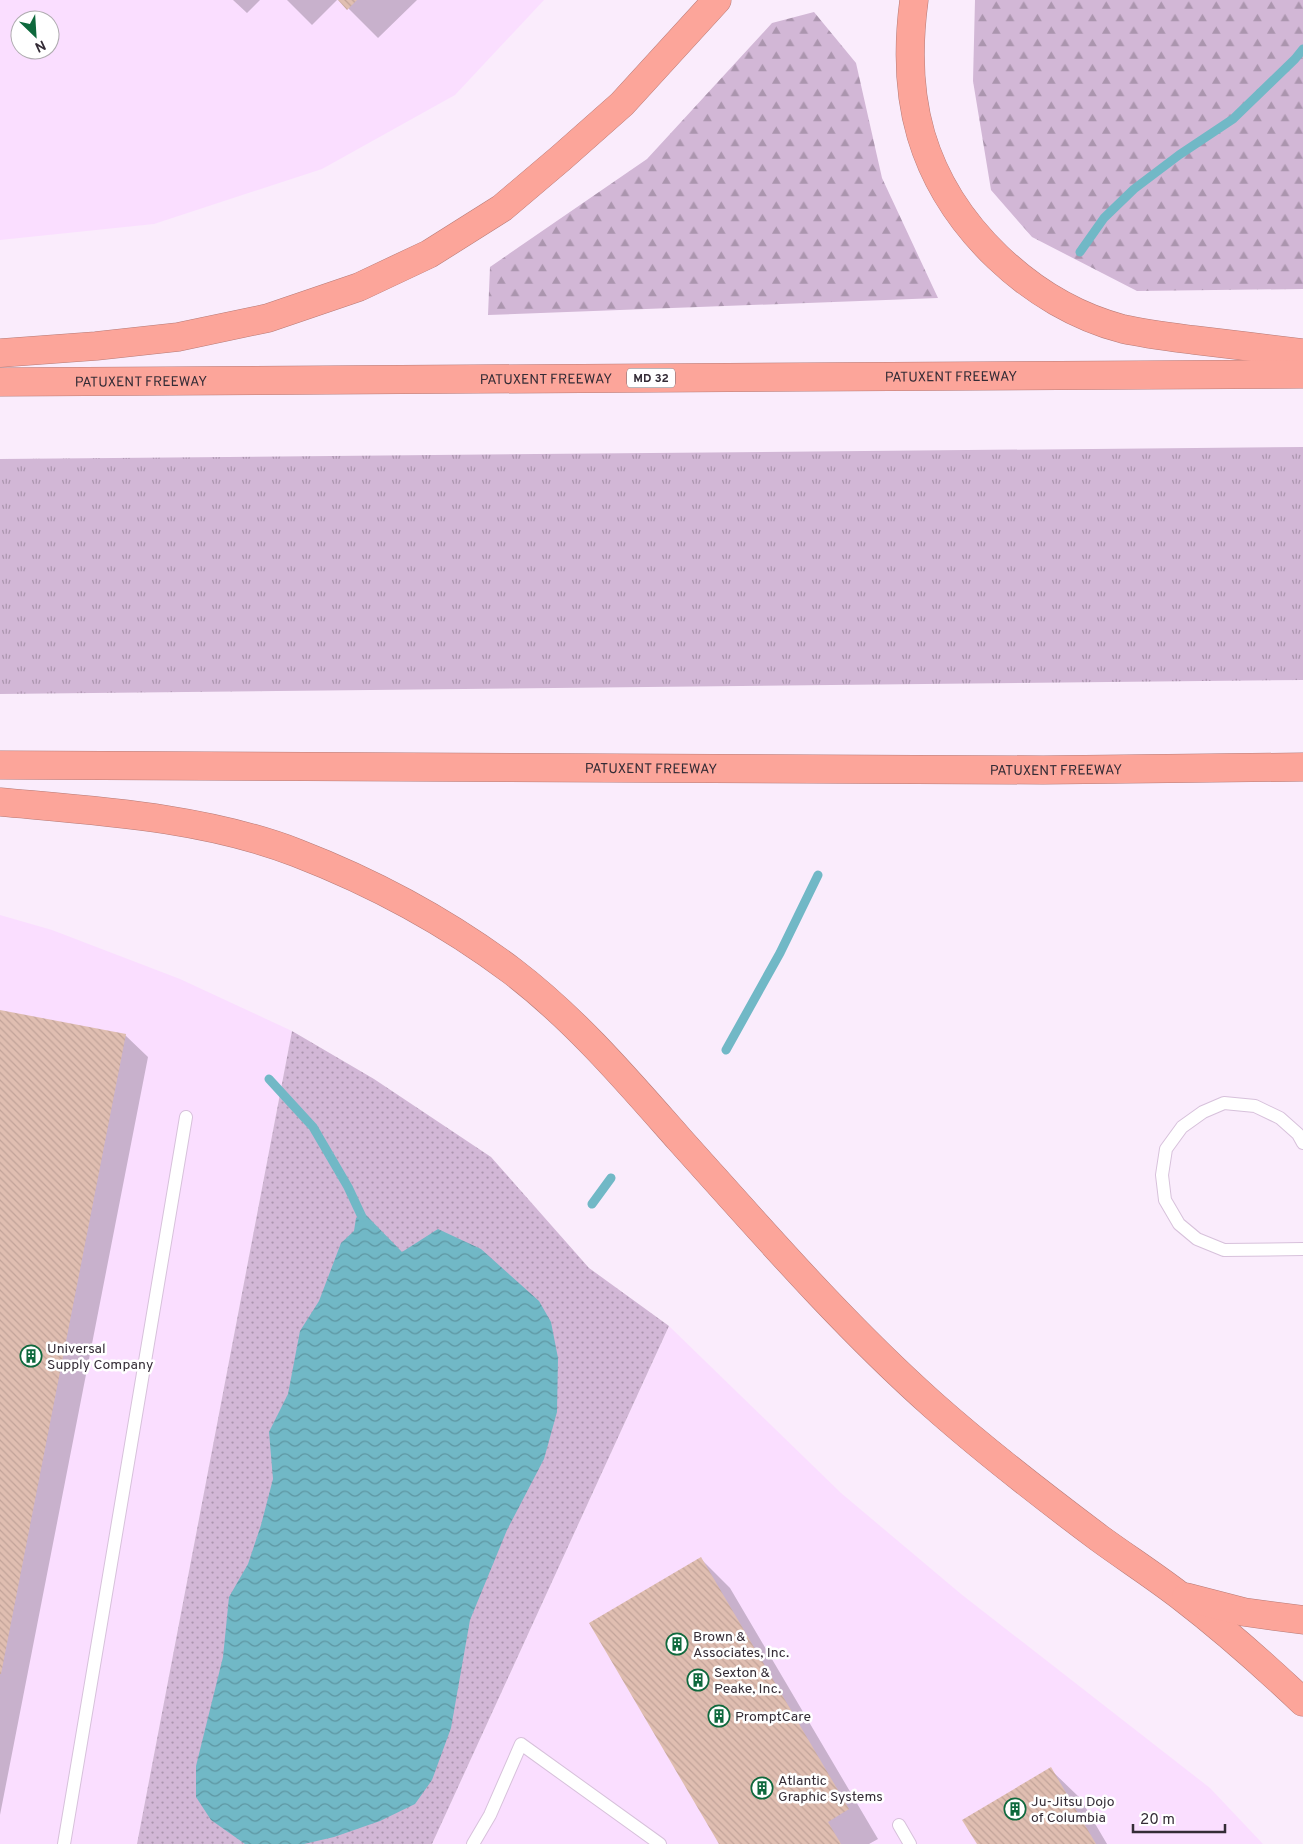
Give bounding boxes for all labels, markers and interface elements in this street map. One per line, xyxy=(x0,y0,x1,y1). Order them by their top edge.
north arrow xyxy=(10,10,60,60)
text: N xyxy=(32,36,48,55)
road number: MD 32 xyxy=(627,368,675,388)
street label: PATUXENT FREEWAY xyxy=(885,369,1017,387)
street label: PATUXENT FREEWAY xyxy=(480,371,612,389)
street label: PATUXENT FREEWAY xyxy=(75,374,207,392)
street label: PATUXENT FREEWAY xyxy=(585,761,717,778)
street label: PATUXENT FREEWAY xyxy=(990,762,1122,780)
place label: Universal Supply Company xyxy=(47,1341,153,1374)
building icon: Universal Supply Company xyxy=(19,1344,43,1368)
place label: Brown & Associates, Inc. xyxy=(693,1629,789,1662)
building icon: Brown & Associates, Inc. xyxy=(665,1632,689,1656)
place label: Sexton & Peake, Inc. xyxy=(714,1665,781,1698)
building icon: Sexton & Peake, Inc. xyxy=(686,1668,710,1692)
building icon: PromptCare xyxy=(707,1704,731,1728)
place label: PromptCare xyxy=(735,1709,811,1726)
place label: Atlantic Graphic Systems xyxy=(778,1773,883,1806)
building icon: Atlantic Graphic Systems xyxy=(750,1776,774,1800)
place label: Ju-Jitsu Dojo of Columbia xyxy=(1031,1794,1115,1827)
building icon: Ju-Jitsu Dojo of Columbia xyxy=(1003,1797,1027,1821)
scale bar xyxy=(1133,1802,1226,1834)
text: 20 m xyxy=(1140,1811,1175,1830)

